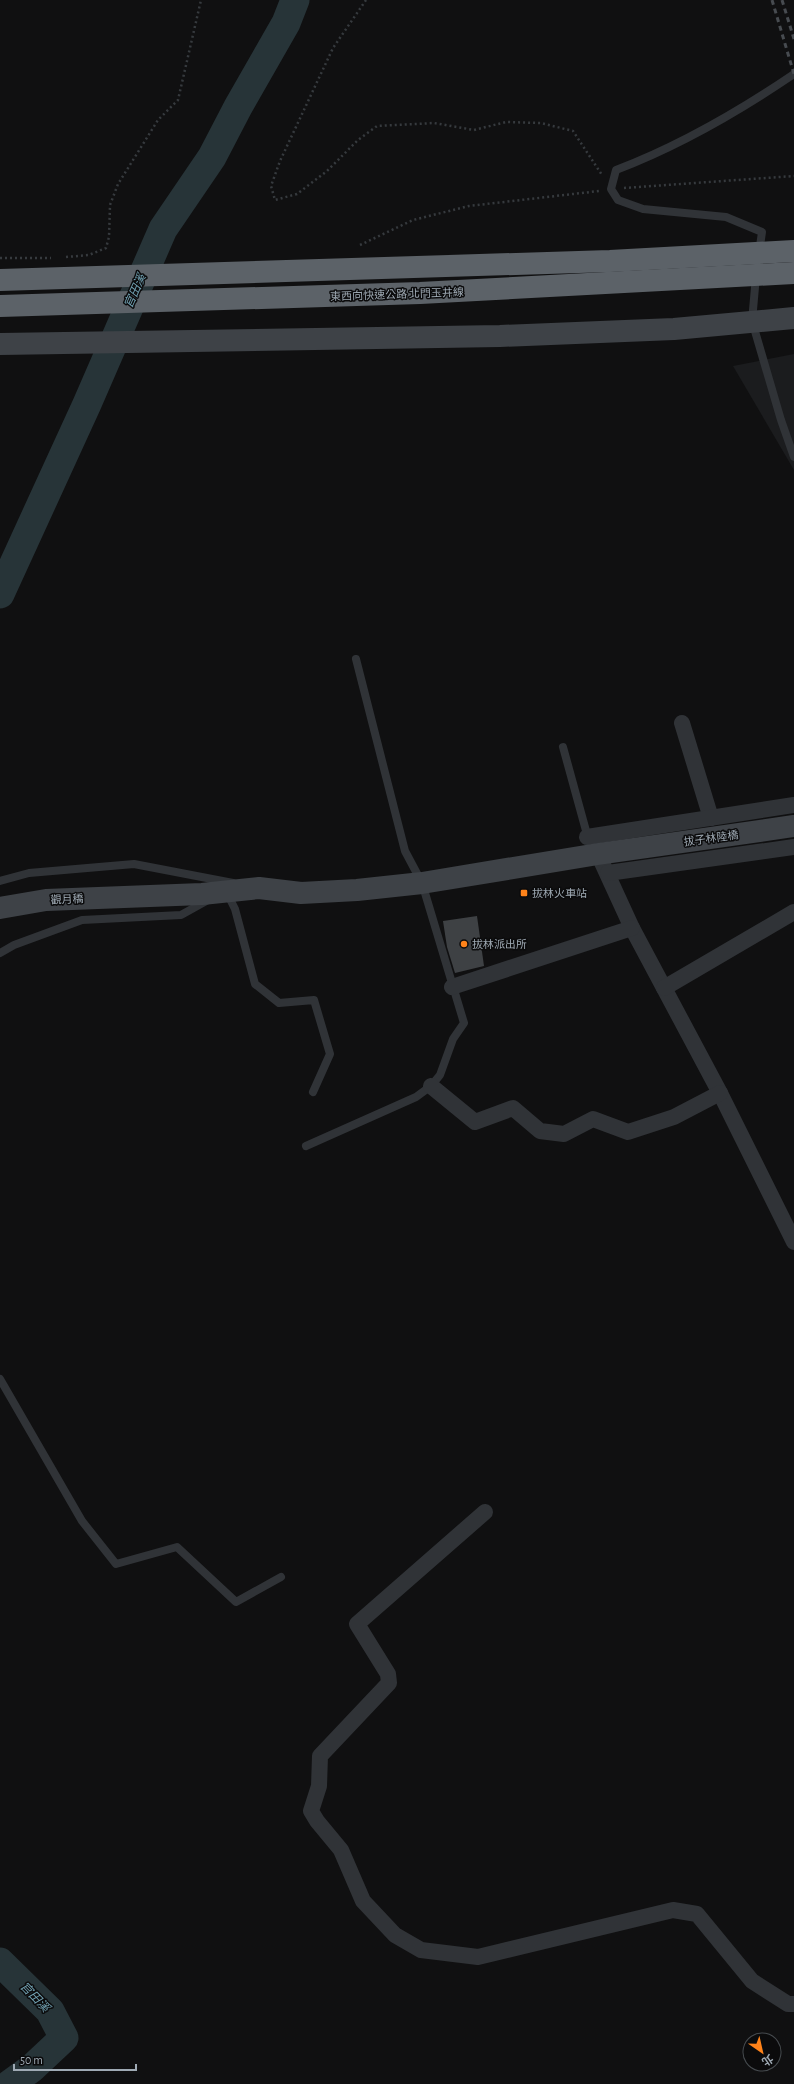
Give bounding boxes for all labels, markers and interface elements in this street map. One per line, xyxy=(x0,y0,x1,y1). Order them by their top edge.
water label: 官田溪 xyxy=(121,270,149,310)
street label: 東西向快速公路 北門玉井線 xyxy=(330,286,464,302)
street label: 拔子林陸橋 xyxy=(683,828,739,848)
marker: 拔林火車站 xyxy=(519,888,529,898)
place label: 拔林火車站 xyxy=(532,888,587,899)
street label: 觀月穚 xyxy=(50,892,84,906)
place label: 拔林派出所 xyxy=(472,938,527,950)
marker: 拔林派出所 xyxy=(459,939,469,949)
water label: 官田溪 xyxy=(18,1979,54,2016)
north arrow xyxy=(742,2032,782,2072)
scale bar xyxy=(14,2046,136,2072)
text: 北 xyxy=(760,2052,775,2068)
text: 50 m xyxy=(20,2054,43,2066)

